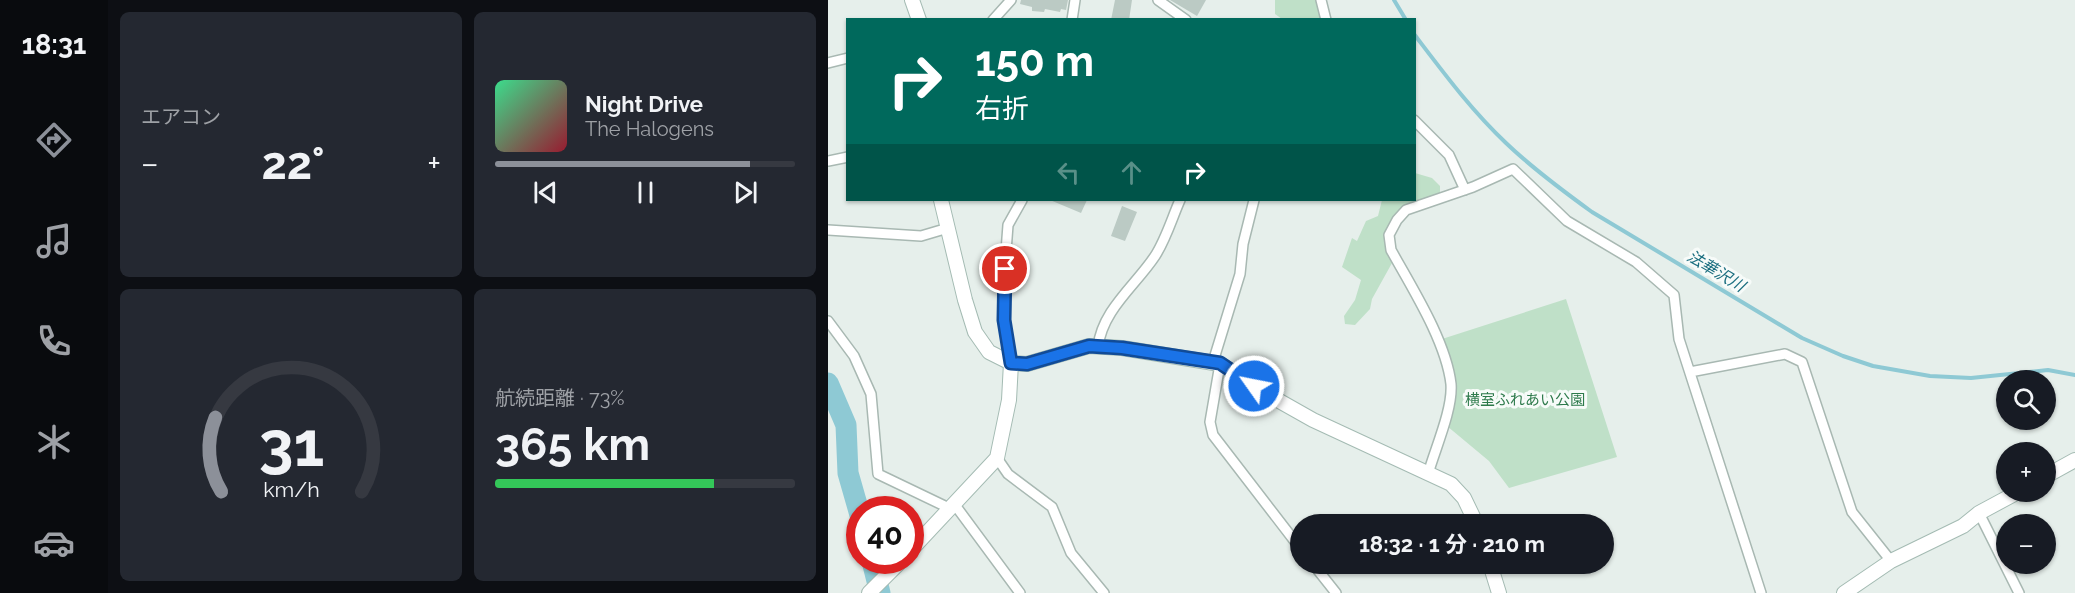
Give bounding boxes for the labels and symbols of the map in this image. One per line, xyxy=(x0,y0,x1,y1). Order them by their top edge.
pin xyxy=(979,243,1030,294)
water label: 法華沢川 xyxy=(1684,246,1750,297)
position arrow xyxy=(1222,354,1286,418)
park label: 横室ふれあい公園 xyxy=(1465,391,1585,409)
speed limit sign: 40 xyxy=(846,496,924,574)

